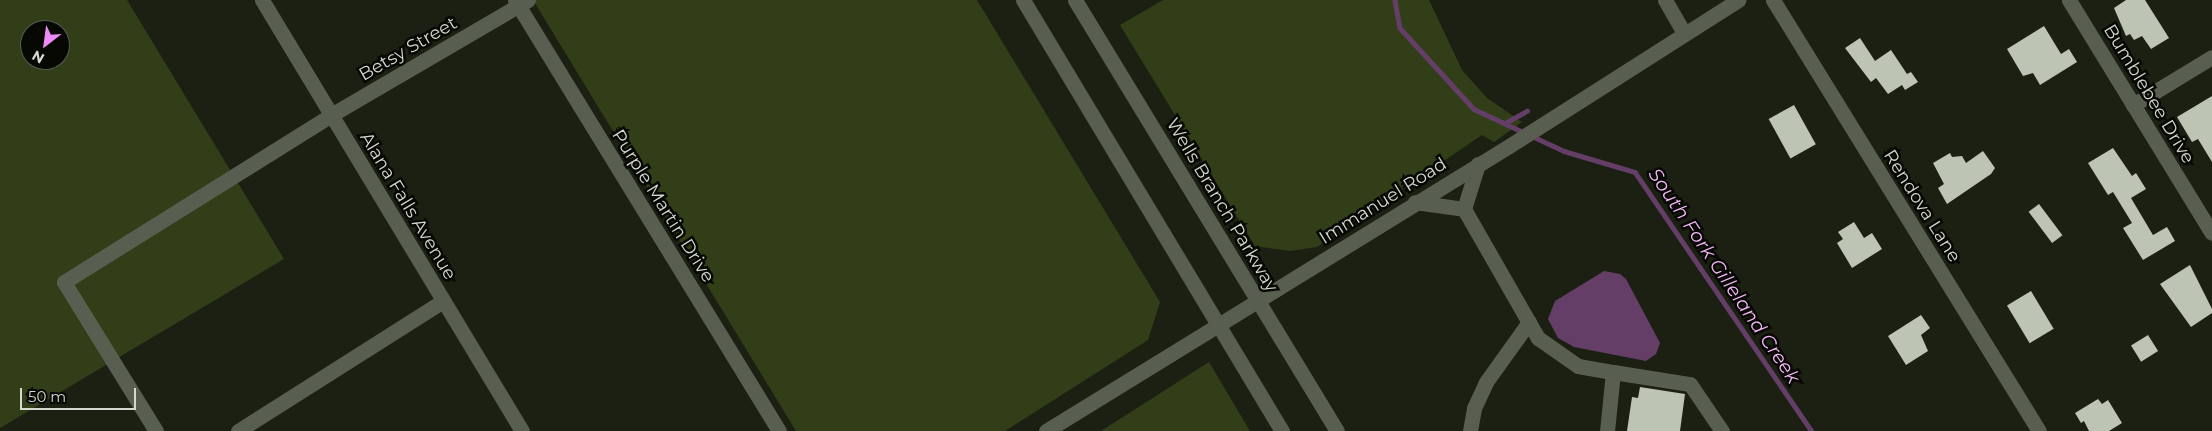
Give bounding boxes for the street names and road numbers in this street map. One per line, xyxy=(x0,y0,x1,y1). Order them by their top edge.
street label: Betsy Street xyxy=(355,12,461,86)
street label: Bumblebee Drive xyxy=(2099,21,2199,167)
street label: Wells Branch Parkway xyxy=(1162,114,1282,296)
street label: Purple Martin Drive xyxy=(607,126,719,286)
street label: Alana Falls Avenue xyxy=(355,128,461,284)
street label: Rendova Lane xyxy=(1879,146,1965,266)
street label: Immanuel Road xyxy=(1315,153,1451,249)

